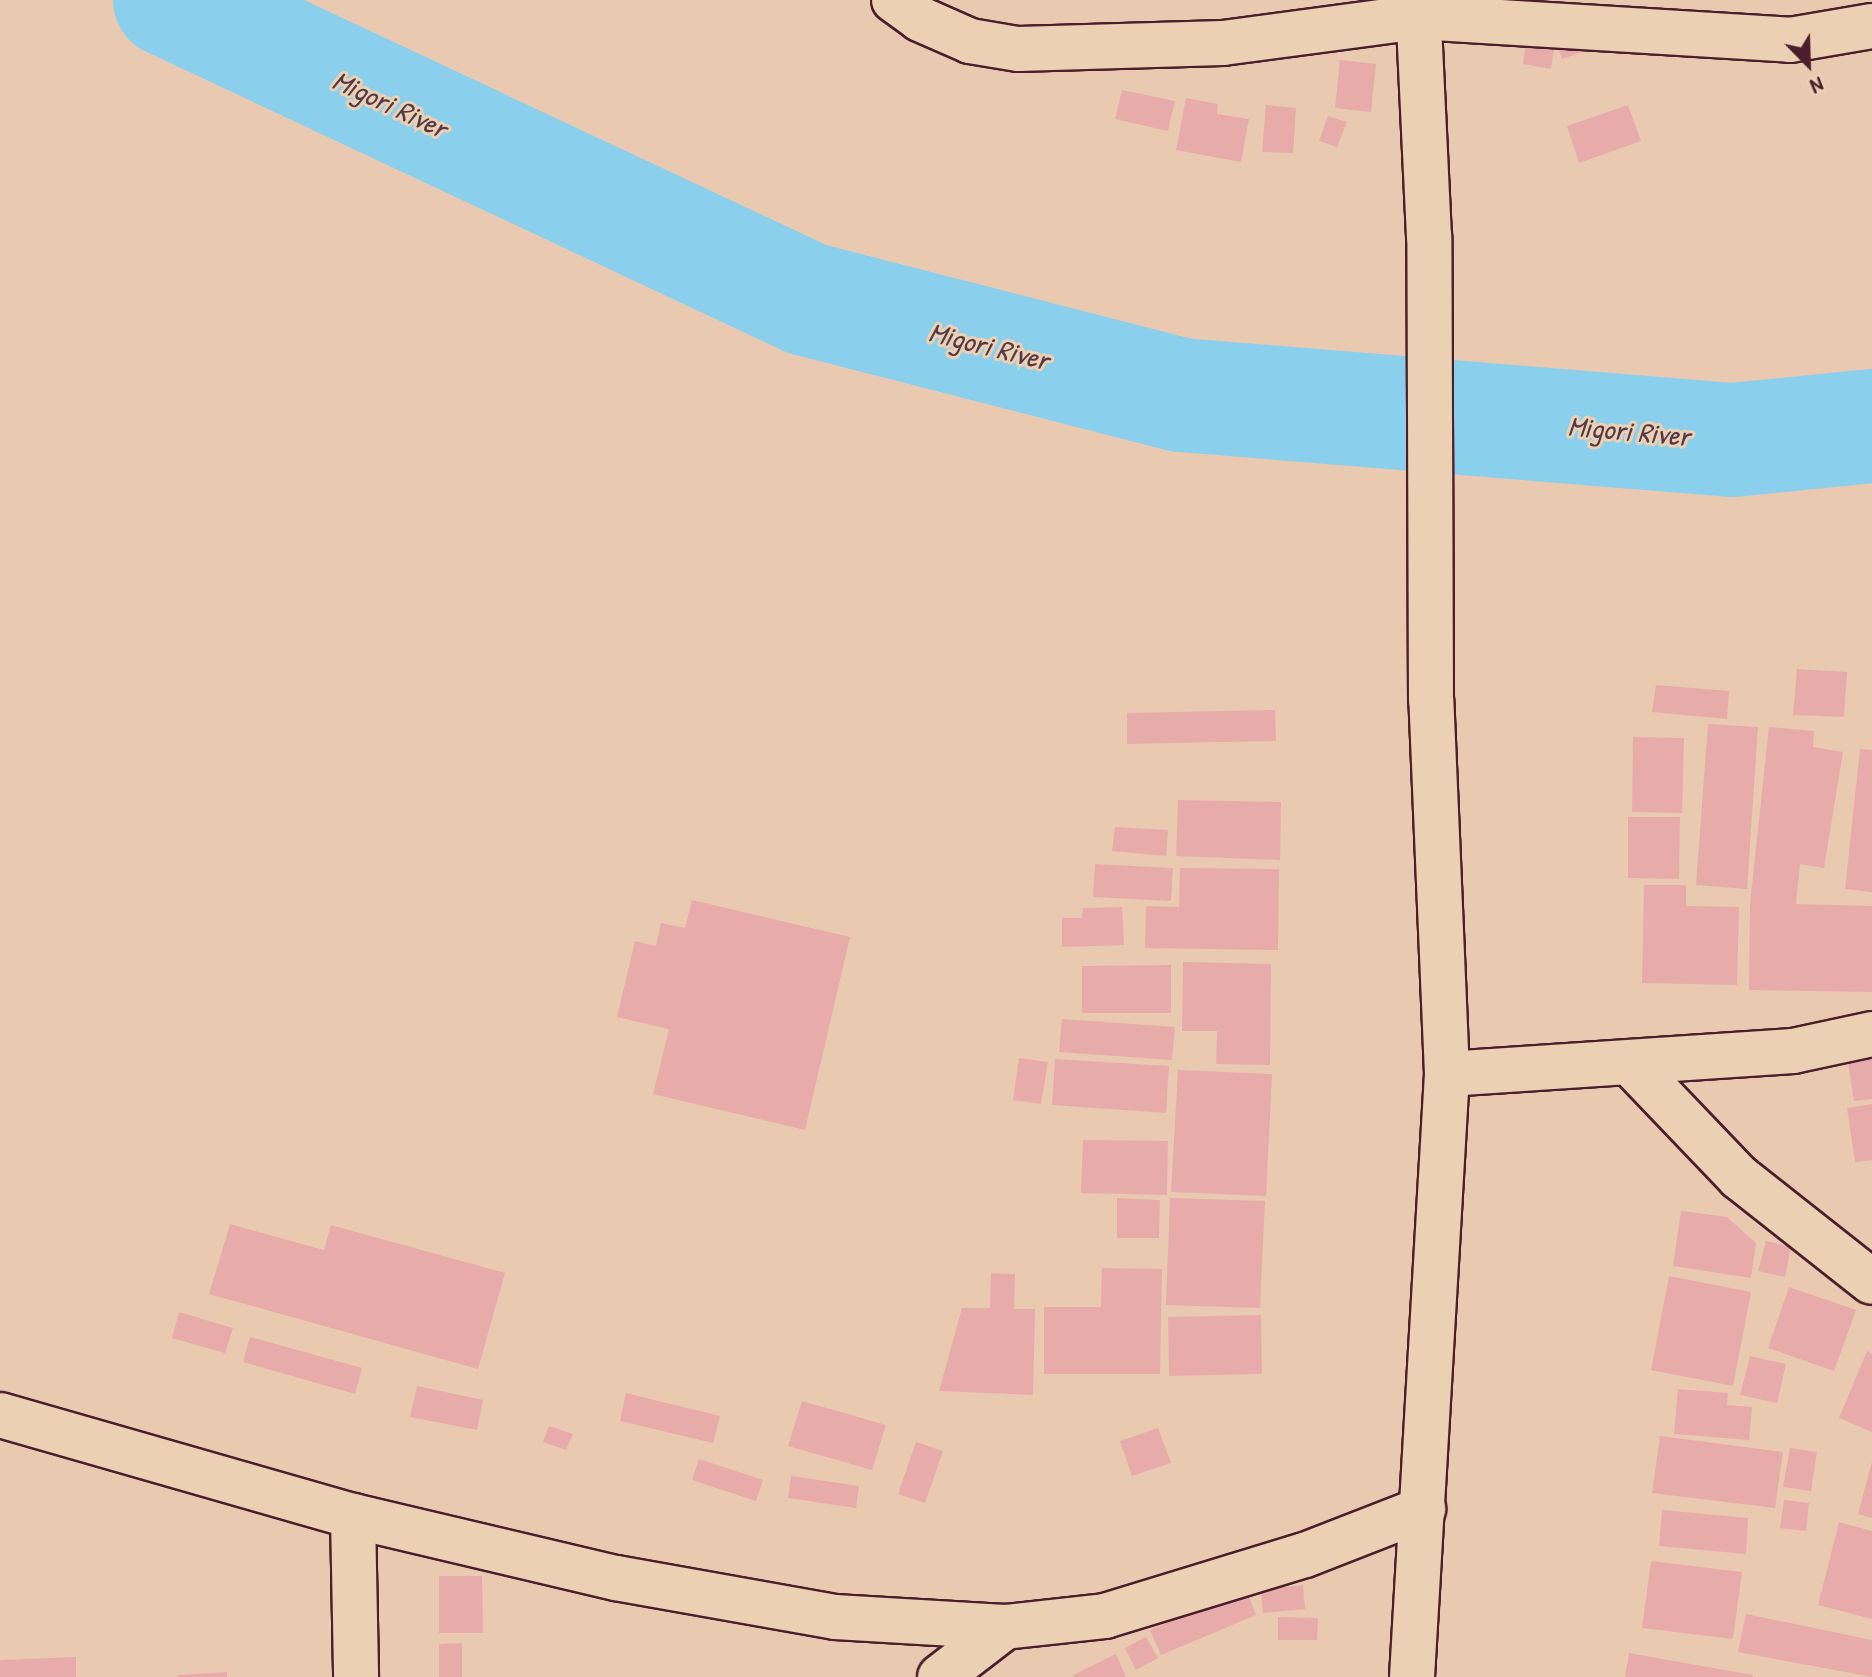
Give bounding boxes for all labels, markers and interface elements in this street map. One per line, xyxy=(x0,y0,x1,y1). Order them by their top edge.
north arrow xyxy=(1768,24,1848,104)
water label: Migori River xyxy=(327,63,453,145)
text: N xyxy=(1806,70,1829,102)
water label: Migori River xyxy=(926,315,1052,377)
water label: Migori River xyxy=(1567,409,1691,453)

